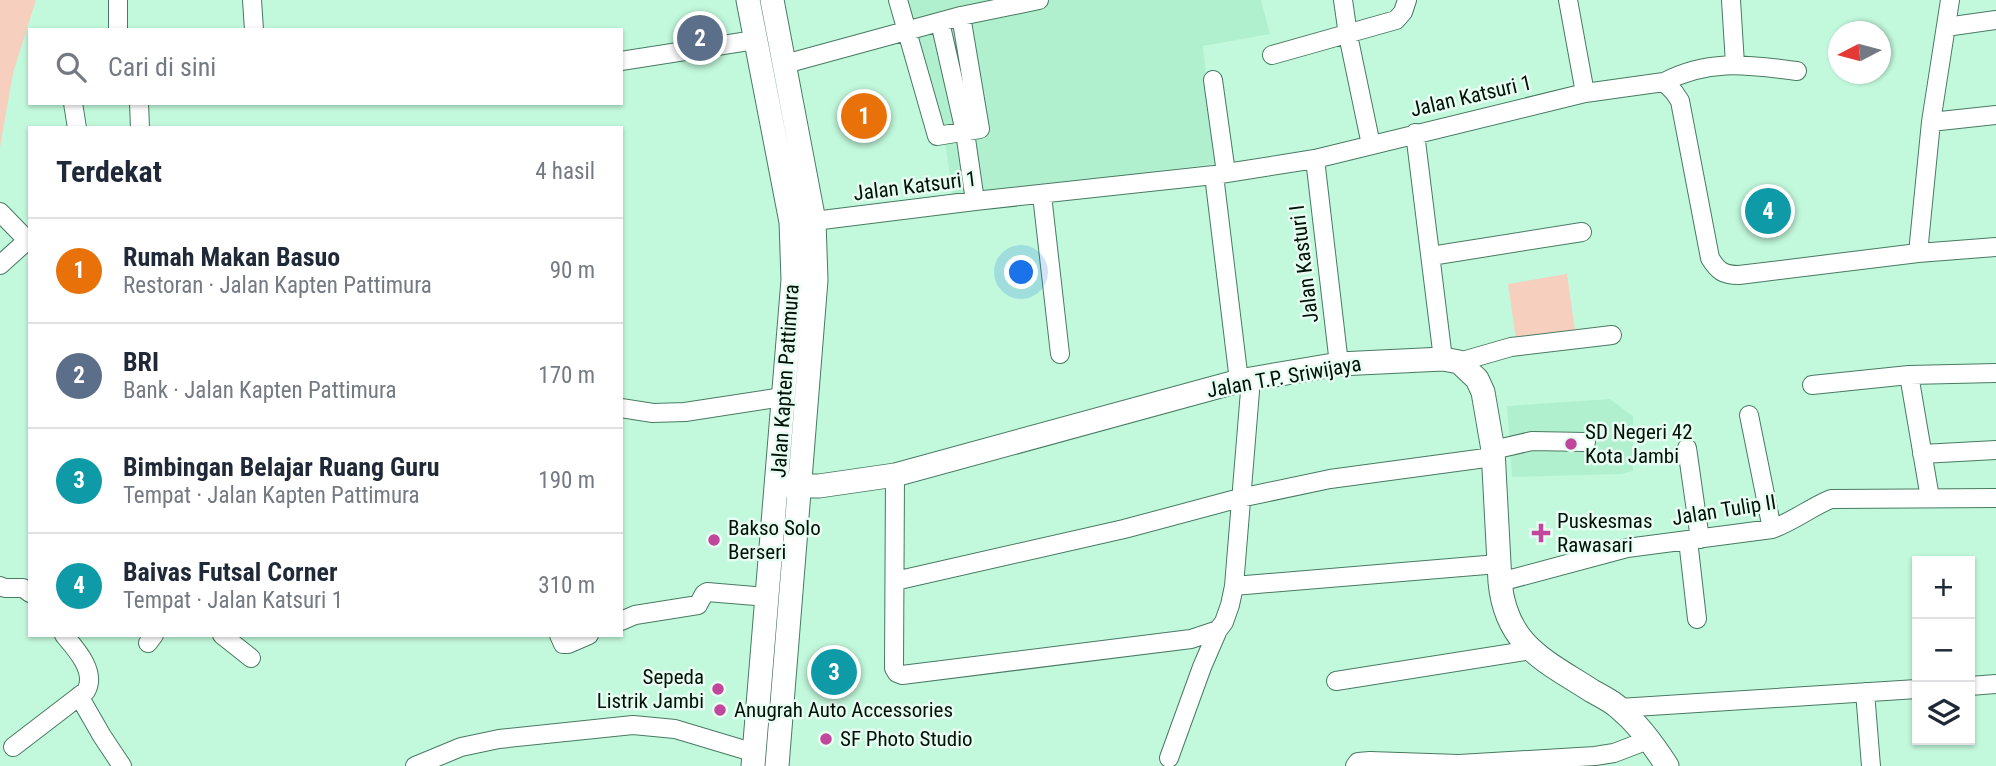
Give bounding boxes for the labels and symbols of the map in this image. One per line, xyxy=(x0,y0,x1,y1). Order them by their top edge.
pin: 2 xyxy=(677,12,723,64)
north arrow xyxy=(1828,21,1891,84)
street label: Jalan Katsuri 1 xyxy=(1408,70,1534,122)
pin: 1 xyxy=(841,90,887,142)
street label: Jalan Katsuri 1 xyxy=(852,167,978,205)
pin: 4 xyxy=(1745,185,1791,237)
street label: Jalan Kasturi I xyxy=(1285,204,1323,324)
your location xyxy=(1004,255,1038,289)
street label: Jalan Kapten Pattimura xyxy=(766,283,804,479)
street label: Jalan T.P. Sriwijaya xyxy=(1205,352,1363,402)
place label: SD Negeri 42 Kota Jambi xyxy=(1585,420,1693,468)
marker: SD Negeri 42 Kota Jambi xyxy=(1563,436,1579,452)
street label: Jalan Tulip II xyxy=(1670,490,1778,530)
place label: Puskesmas Rawasari xyxy=(1557,509,1653,557)
place label: Bakso Solo Berseri xyxy=(728,516,821,564)
marker: Puskesmas Rawasari xyxy=(1531,523,1551,543)
marker: Bakso Solo Berseri xyxy=(706,532,722,548)
pin: 3 xyxy=(811,646,857,698)
place label: Sepeda Listrik Jambi xyxy=(597,665,704,713)
marker: Sepeda Listrik Jambi xyxy=(710,681,726,697)
place label: Anugrah Auto Accessories xyxy=(734,698,953,722)
marker: Anugrah Auto Accessories xyxy=(712,702,728,718)
place label: SF Photo Studio xyxy=(840,727,973,751)
marker: SF Photo Studio xyxy=(818,731,834,747)

